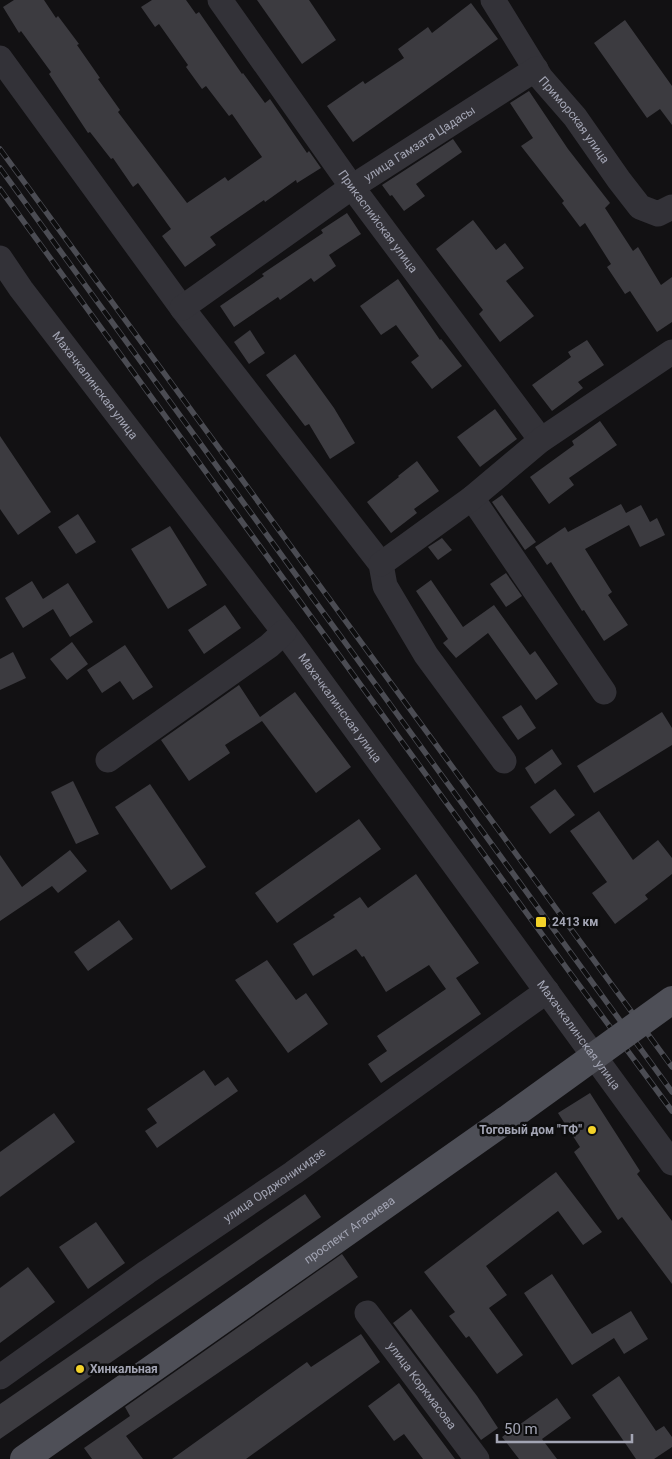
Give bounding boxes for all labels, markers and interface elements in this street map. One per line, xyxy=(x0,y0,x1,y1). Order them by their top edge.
street label: Приморская улица xyxy=(536,73,612,166)
street label: улица Гамзата Цадасы xyxy=(361,103,478,184)
street label: Прикаспийская улица xyxy=(335,167,421,275)
street label: Махачкалинская улица xyxy=(49,329,141,442)
street label: Махачкалинская улица xyxy=(295,651,384,765)
marker: 2413 км xyxy=(534,915,548,929)
place label: 2413 км xyxy=(552,915,598,929)
street label: Махачкалинская улица xyxy=(534,978,623,1092)
place label: Тоговый дом "ТФ" xyxy=(479,1123,582,1137)
marker: Тоговый дом "ТФ" xyxy=(586,1124,598,1136)
street label: улица Орджоникидзе xyxy=(221,1145,328,1225)
street label: проспект Агасиева xyxy=(301,1193,398,1267)
street label: улица Коркмасова xyxy=(384,1339,459,1432)
place label: Хинкальная xyxy=(90,1362,158,1376)
marker: Хинкальная xyxy=(74,1363,86,1375)
scale bar xyxy=(497,1412,632,1444)
text: 50 m xyxy=(504,1420,538,1438)

